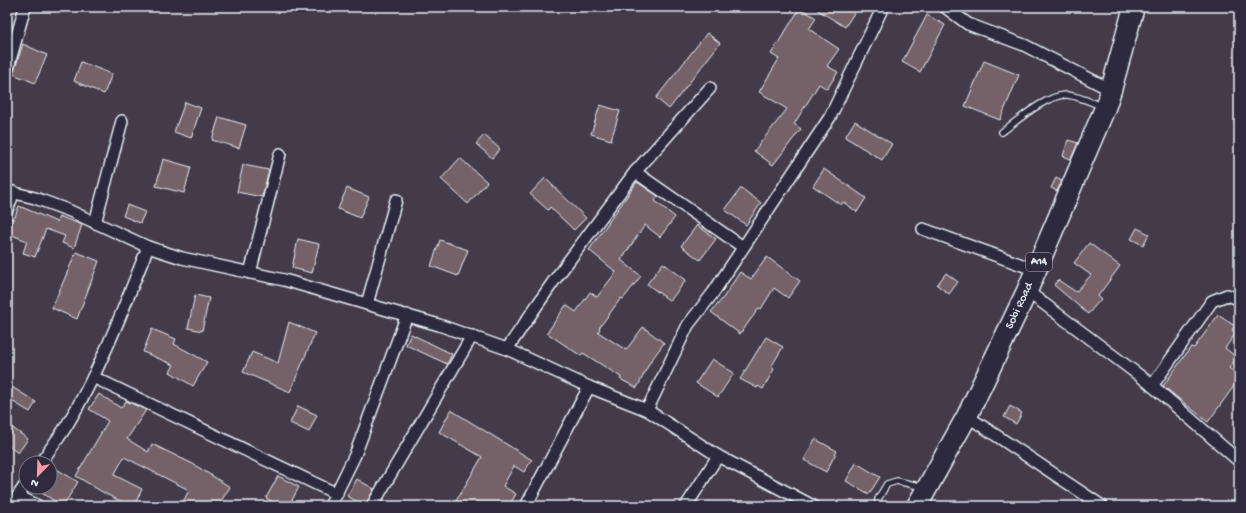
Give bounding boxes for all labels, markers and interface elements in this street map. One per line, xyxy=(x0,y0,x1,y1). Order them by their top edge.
road number: A14 xyxy=(1026,253,1052,271)
street label: Sobi Road xyxy=(1003,280,1037,332)
north arrow xyxy=(18,455,58,495)
text: N xyxy=(29,475,41,489)

